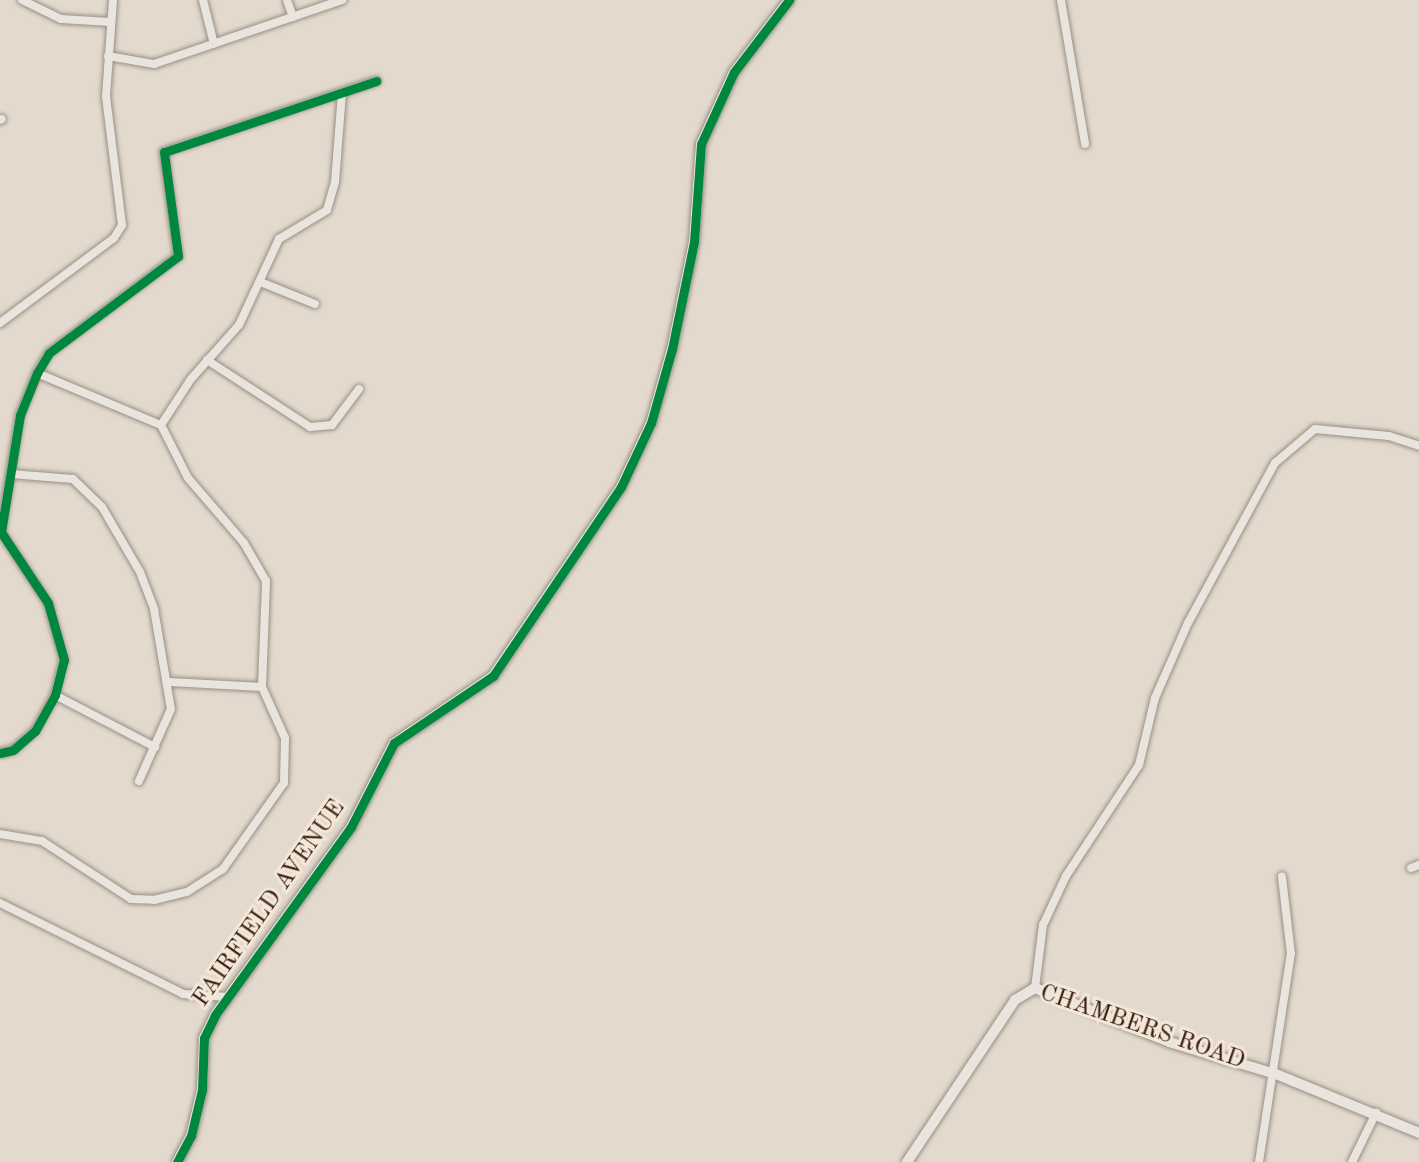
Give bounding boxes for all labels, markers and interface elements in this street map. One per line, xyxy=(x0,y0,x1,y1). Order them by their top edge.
street label: FAIRFIELD AVENUE xyxy=(188,795,352,1013)
street label: CHAMBERS ROAD xyxy=(1036,979,1248,1077)

